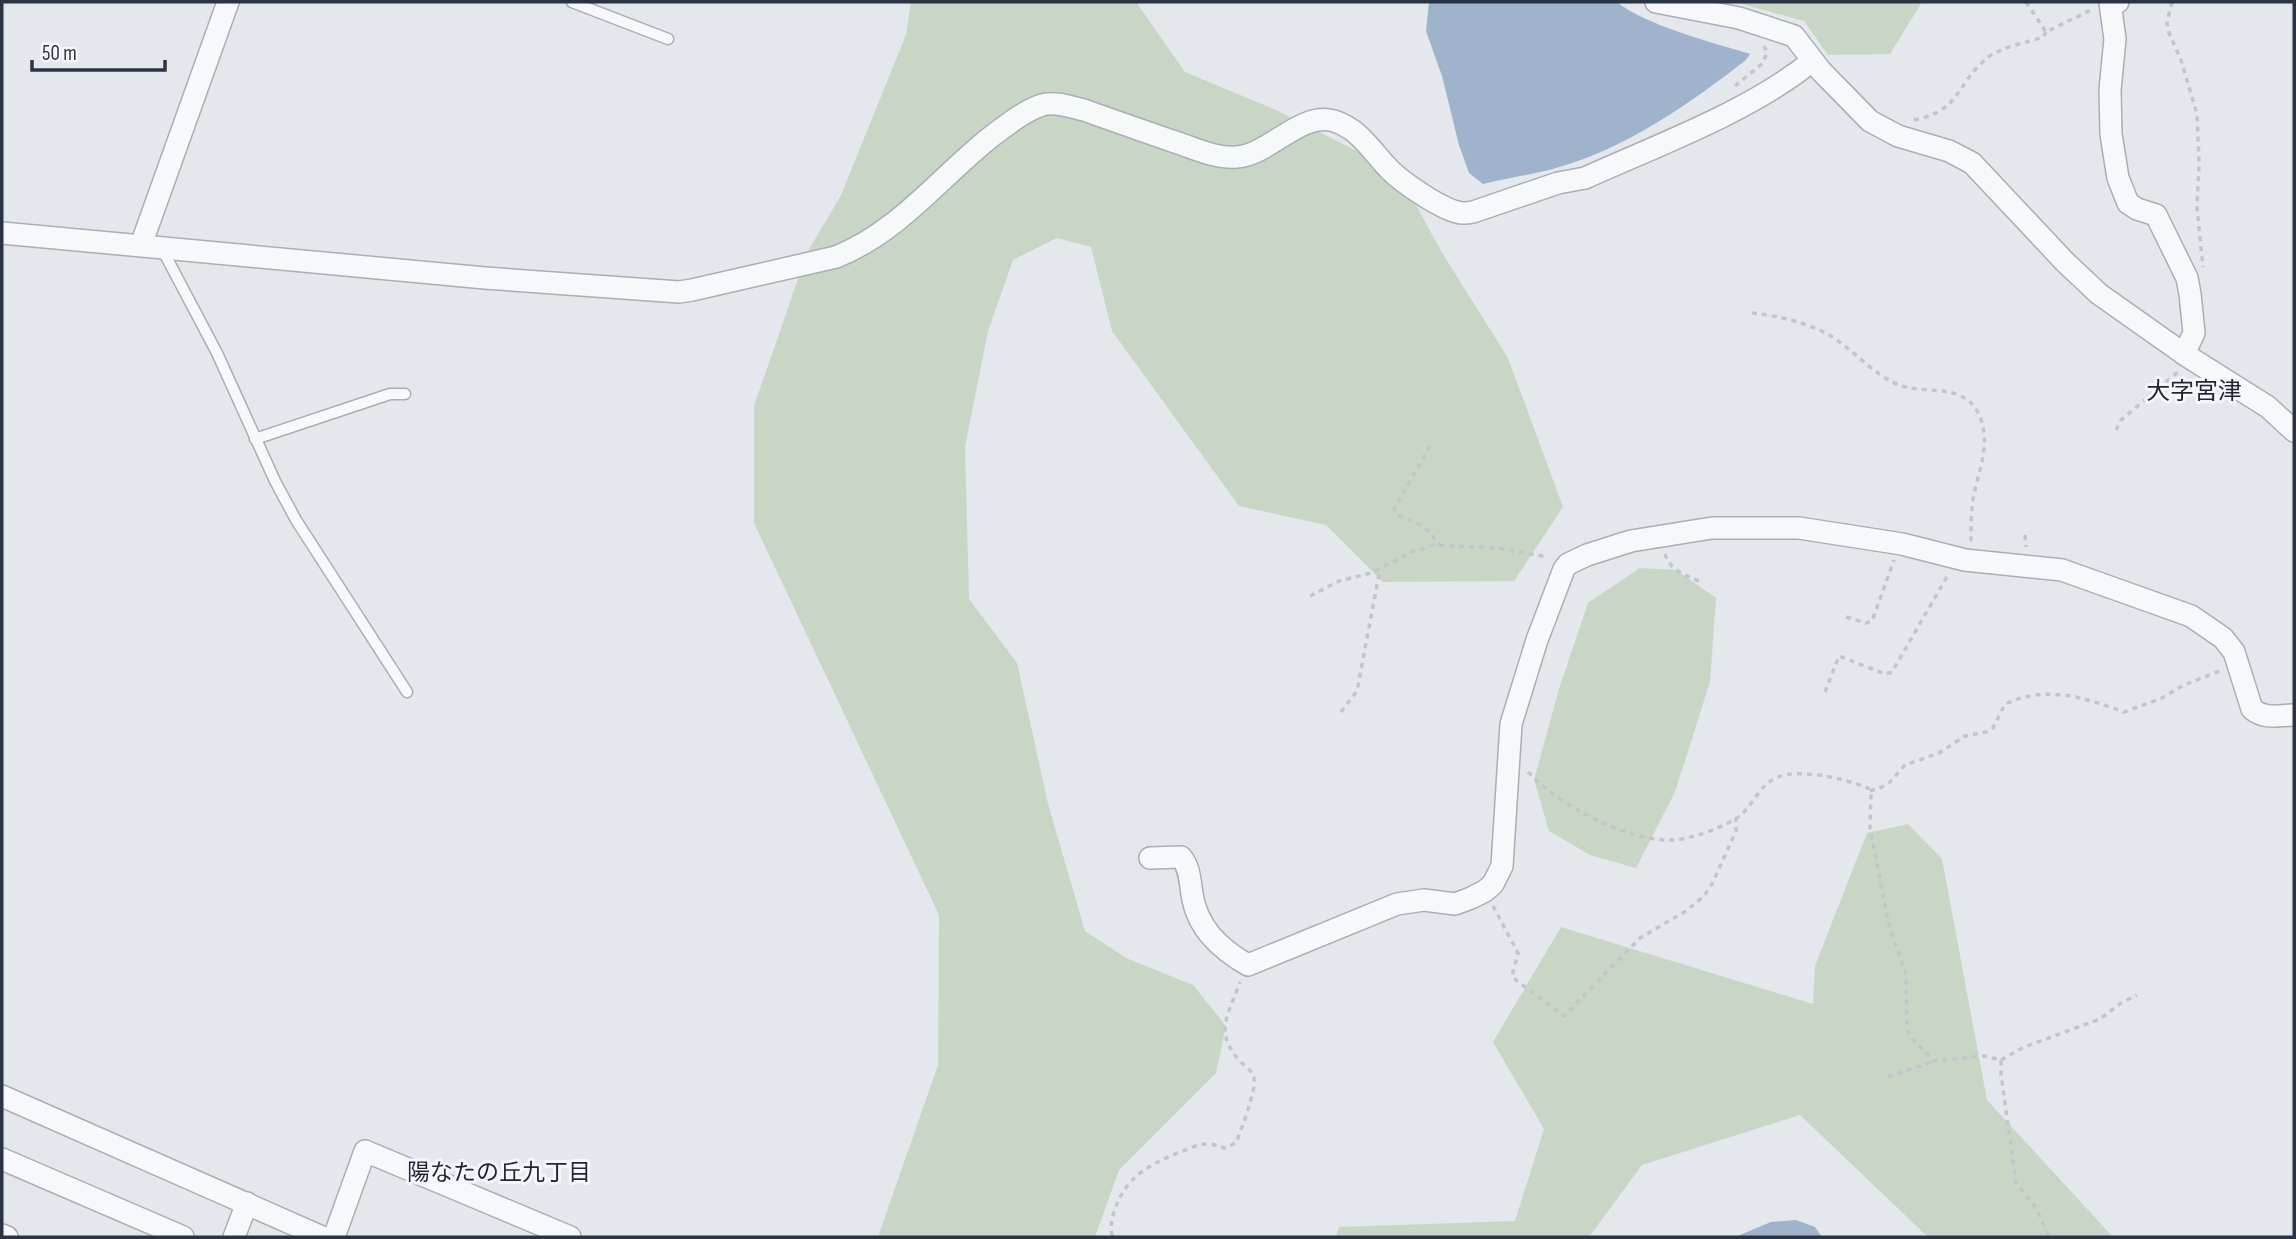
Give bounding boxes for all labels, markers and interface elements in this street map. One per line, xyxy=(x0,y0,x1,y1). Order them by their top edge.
scale bar xyxy=(32,28,164,72)
text: 50 m xyxy=(42,41,77,66)
district label: 大字宮津 xyxy=(2146,377,2242,406)
district label: 陽なたの丘九丁目 xyxy=(407,1159,591,1187)

